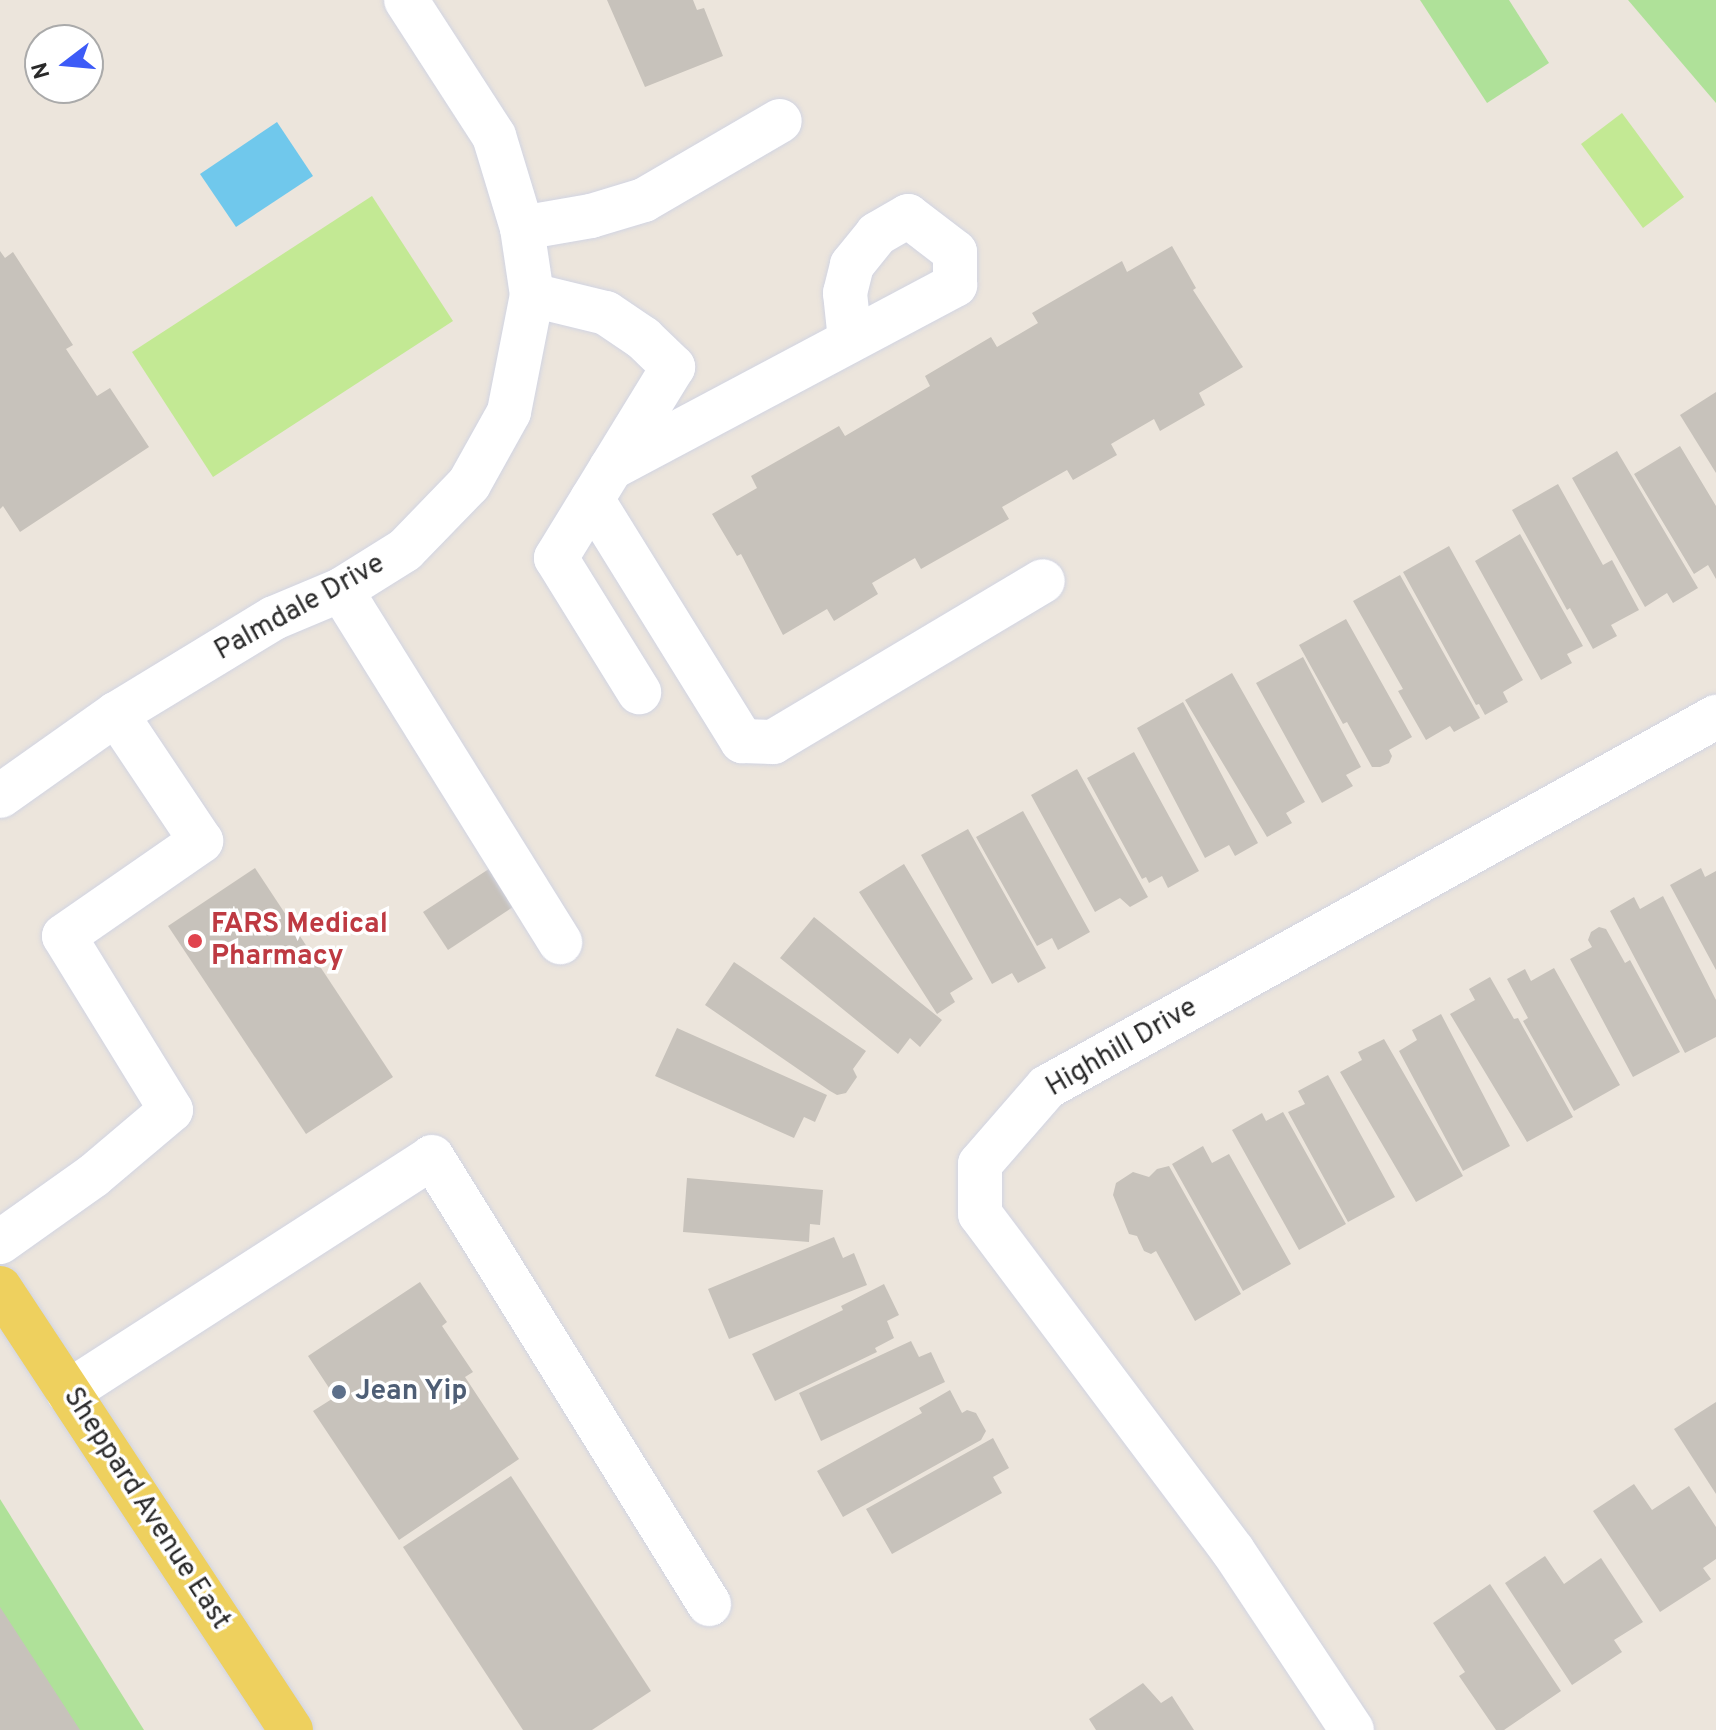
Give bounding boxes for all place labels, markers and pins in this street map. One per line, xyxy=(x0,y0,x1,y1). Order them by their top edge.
place label: FARS Medical Pharmacy xyxy=(211,908,388,974)
marker: FARS Medical Pharmacy xyxy=(186,932,204,950)
place label: Jean Yip xyxy=(355,1375,469,1409)
marker: Jean Yip xyxy=(330,1383,348,1401)

